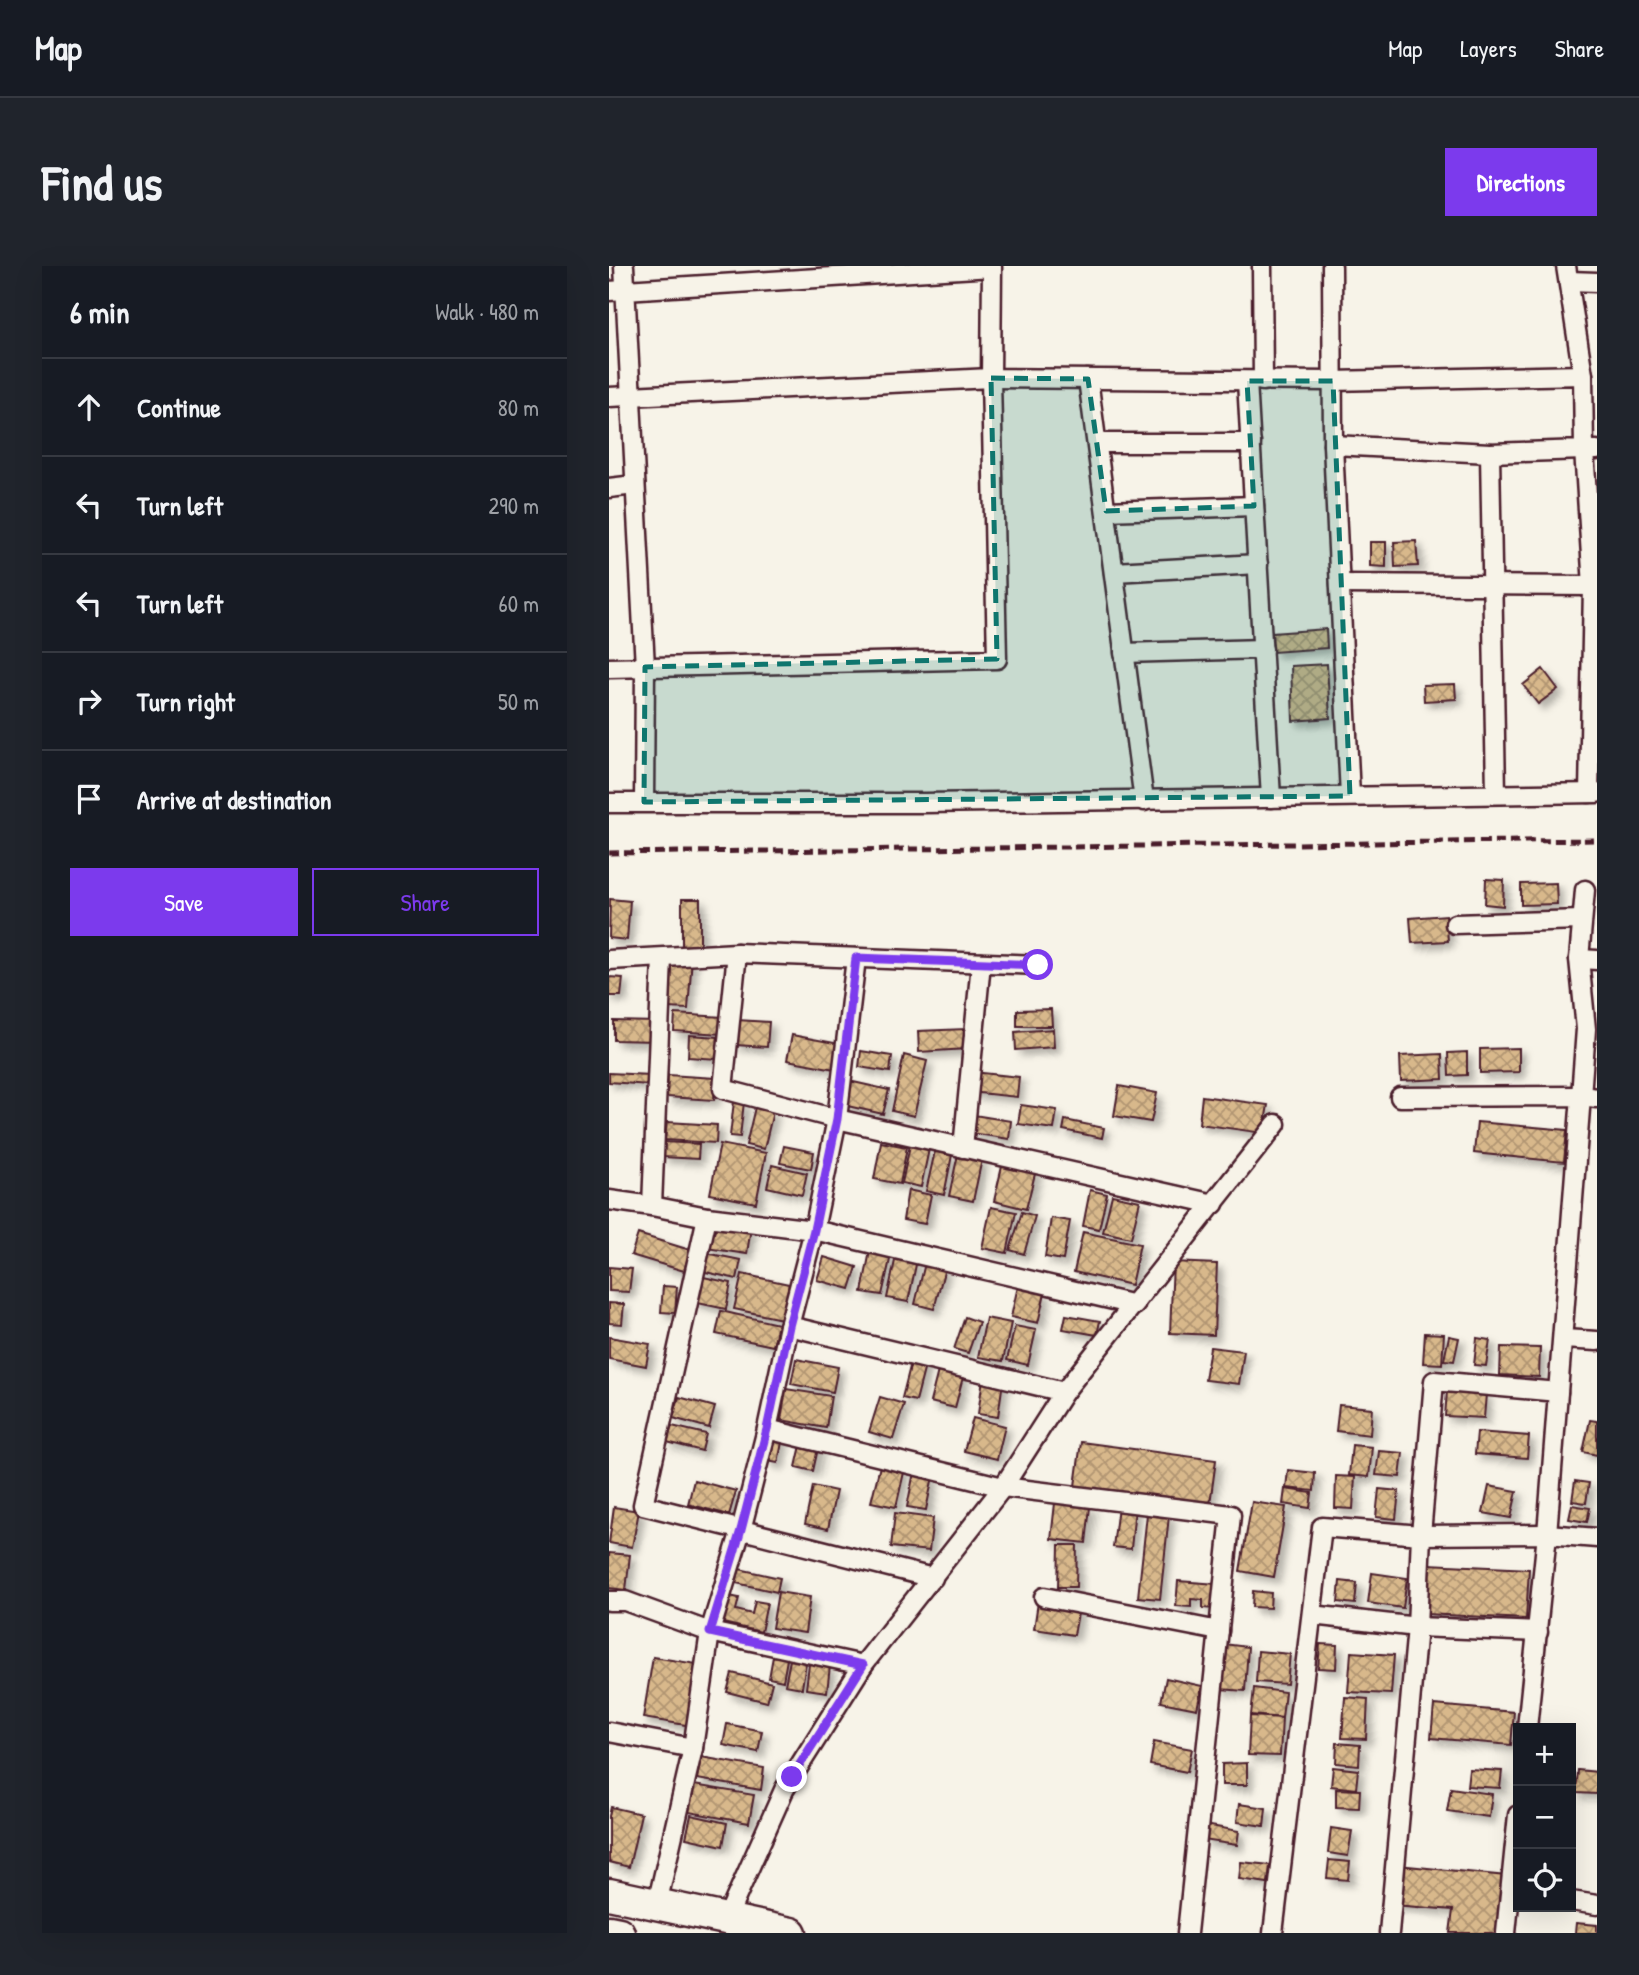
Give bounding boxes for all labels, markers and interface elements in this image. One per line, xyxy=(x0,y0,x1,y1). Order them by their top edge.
text: Map xyxy=(35,26,82,70)
text: Map xyxy=(1388,32,1422,64)
text: Layers xyxy=(1460,32,1517,64)
text: Share xyxy=(1555,32,1604,64)
button: Directions xyxy=(1445,148,1597,216)
text: Find us xyxy=(42,149,162,215)
text: 6 min xyxy=(70,292,130,332)
text: Walk · 480 m xyxy=(435,296,539,327)
icon: ahead xyxy=(70,388,108,426)
text: Continue xyxy=(137,390,221,425)
text: 80 m xyxy=(498,392,539,423)
icon: left xyxy=(70,486,108,524)
text: Turn left xyxy=(137,488,223,523)
text: 290 m xyxy=(489,490,539,521)
icon: left xyxy=(70,584,108,622)
text: Turn left xyxy=(137,586,223,621)
text: 60 m xyxy=(499,588,539,619)
icon: right xyxy=(70,682,108,720)
text: Turn right xyxy=(137,684,235,719)
text: 50 m xyxy=(498,686,539,717)
icon: arrive xyxy=(70,780,108,818)
text: Arrive at destination xyxy=(137,782,332,817)
button: Save xyxy=(70,868,298,936)
button: Share xyxy=(312,868,539,936)
route start xyxy=(1022,949,1053,980)
map controls xyxy=(1513,1723,1576,1912)
button: + xyxy=(1513,1723,1576,1786)
route end xyxy=(776,1761,807,1792)
button: − xyxy=(1513,1786,1576,1849)
button: locate xyxy=(1513,1849,1576,1912)

